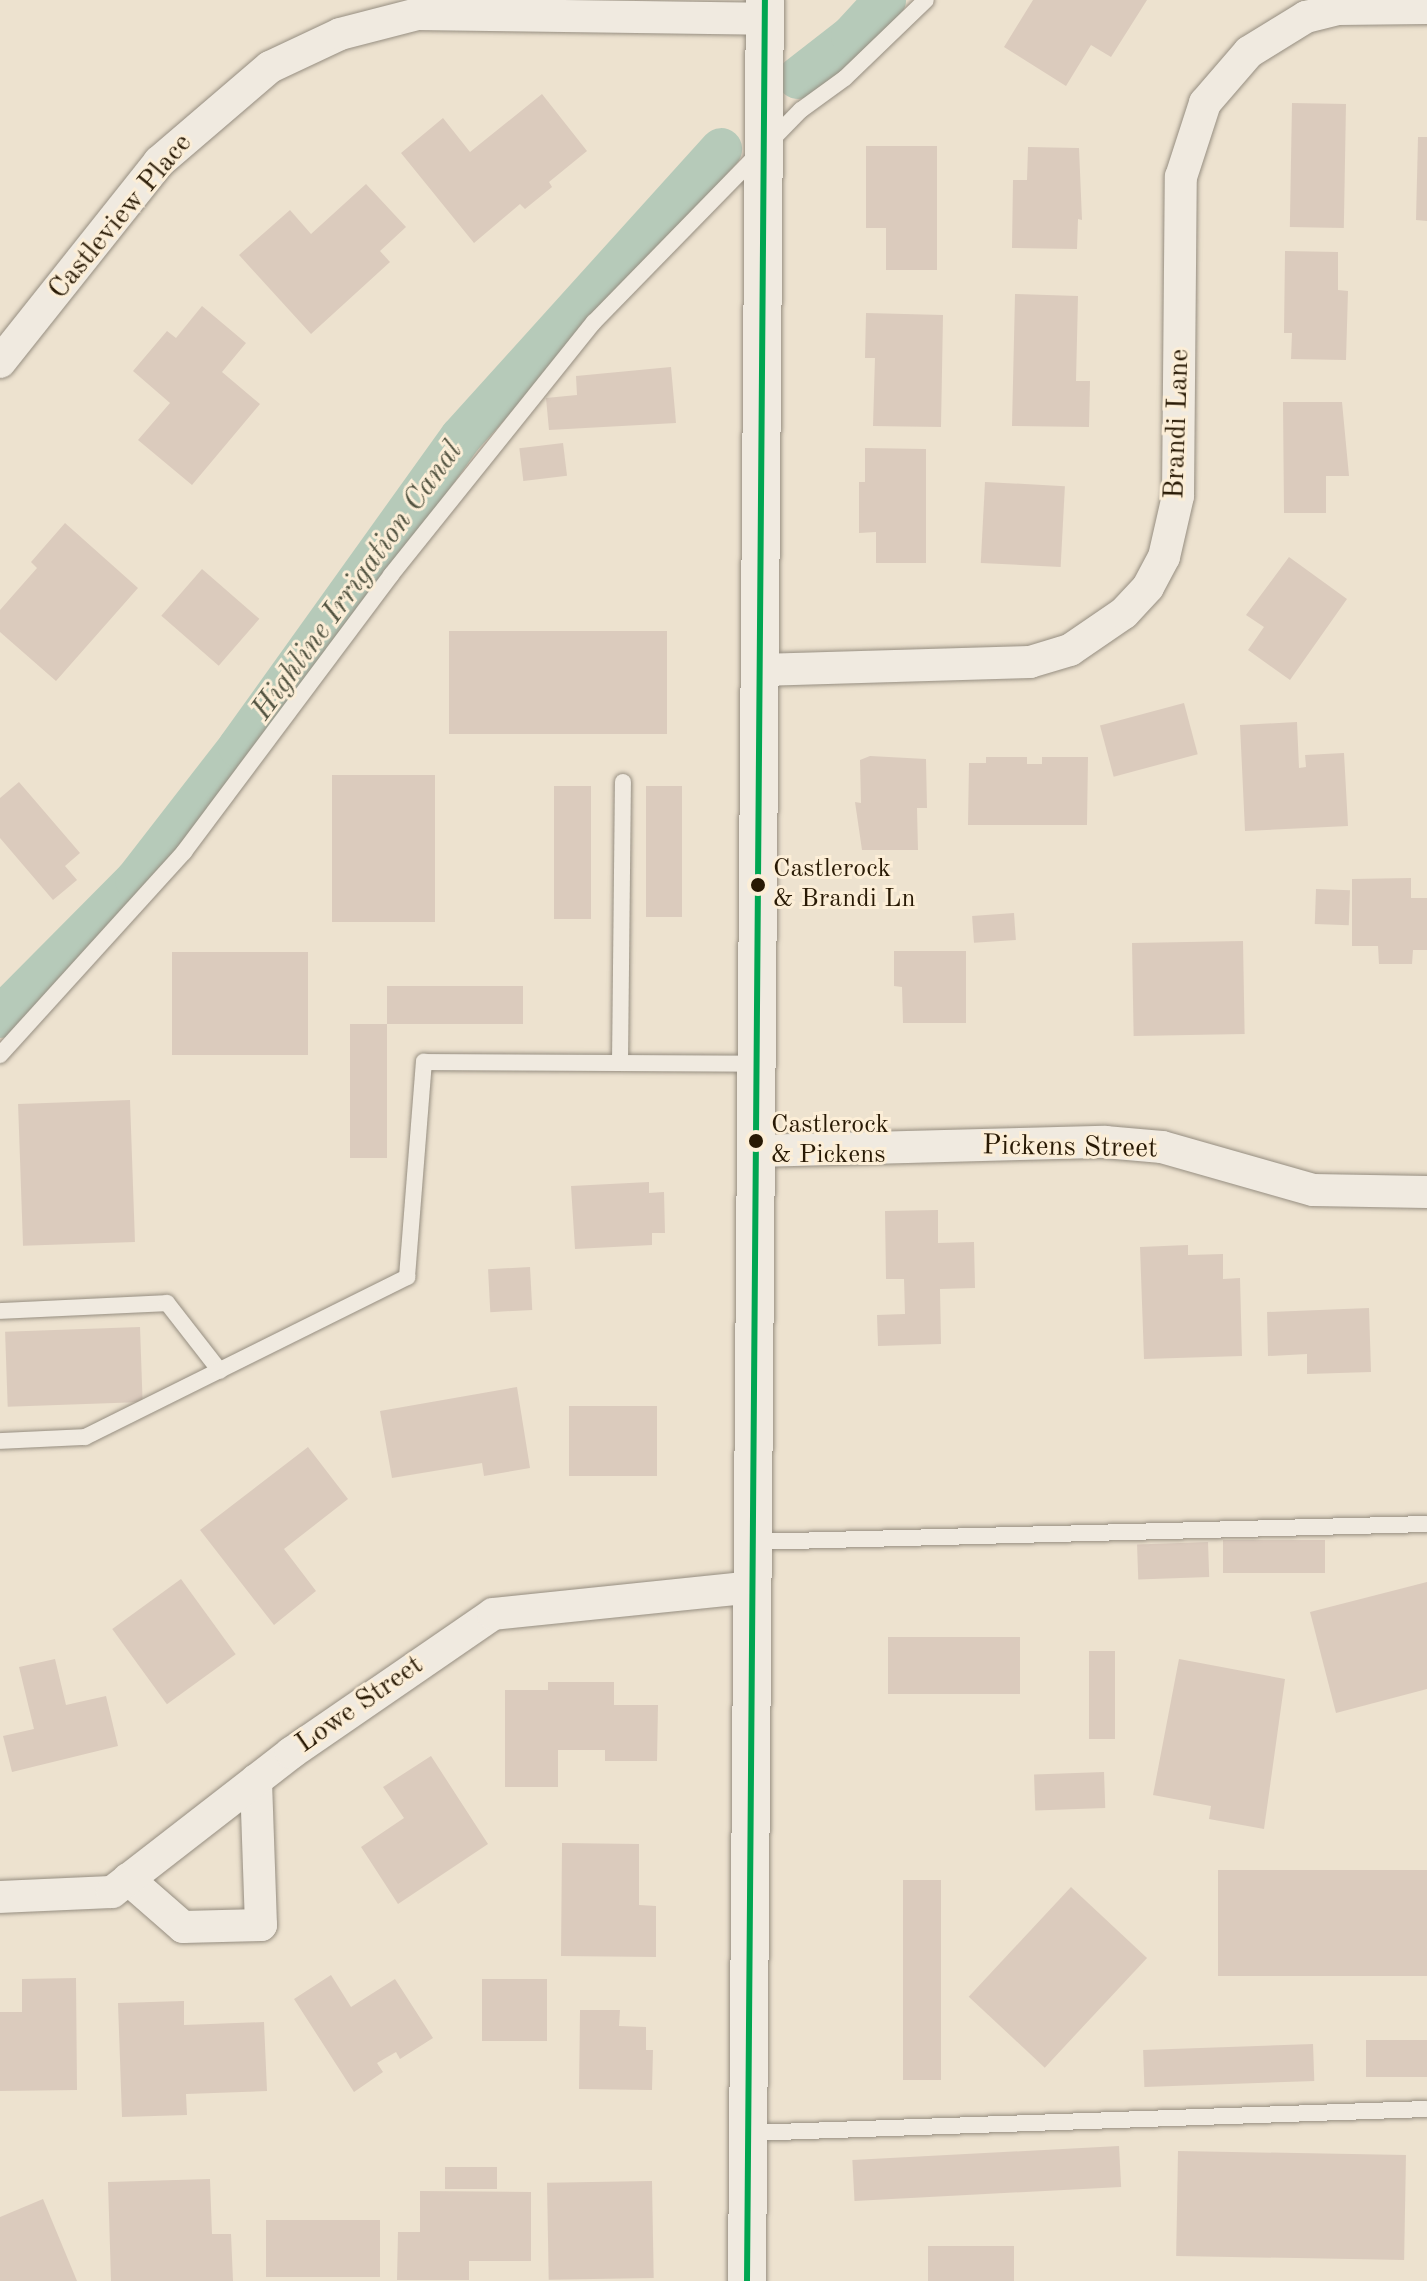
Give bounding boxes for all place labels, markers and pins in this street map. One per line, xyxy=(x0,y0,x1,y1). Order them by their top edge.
place label: Castlerock & Brandi Ln xyxy=(773,854,916,916)
marker: Castlerock & Brandi Ln xyxy=(750,877,766,893)
place label: Castlerock & Pickens xyxy=(771,1110,889,1172)
marker: Castlerock & Pickens xyxy=(748,1133,764,1149)

